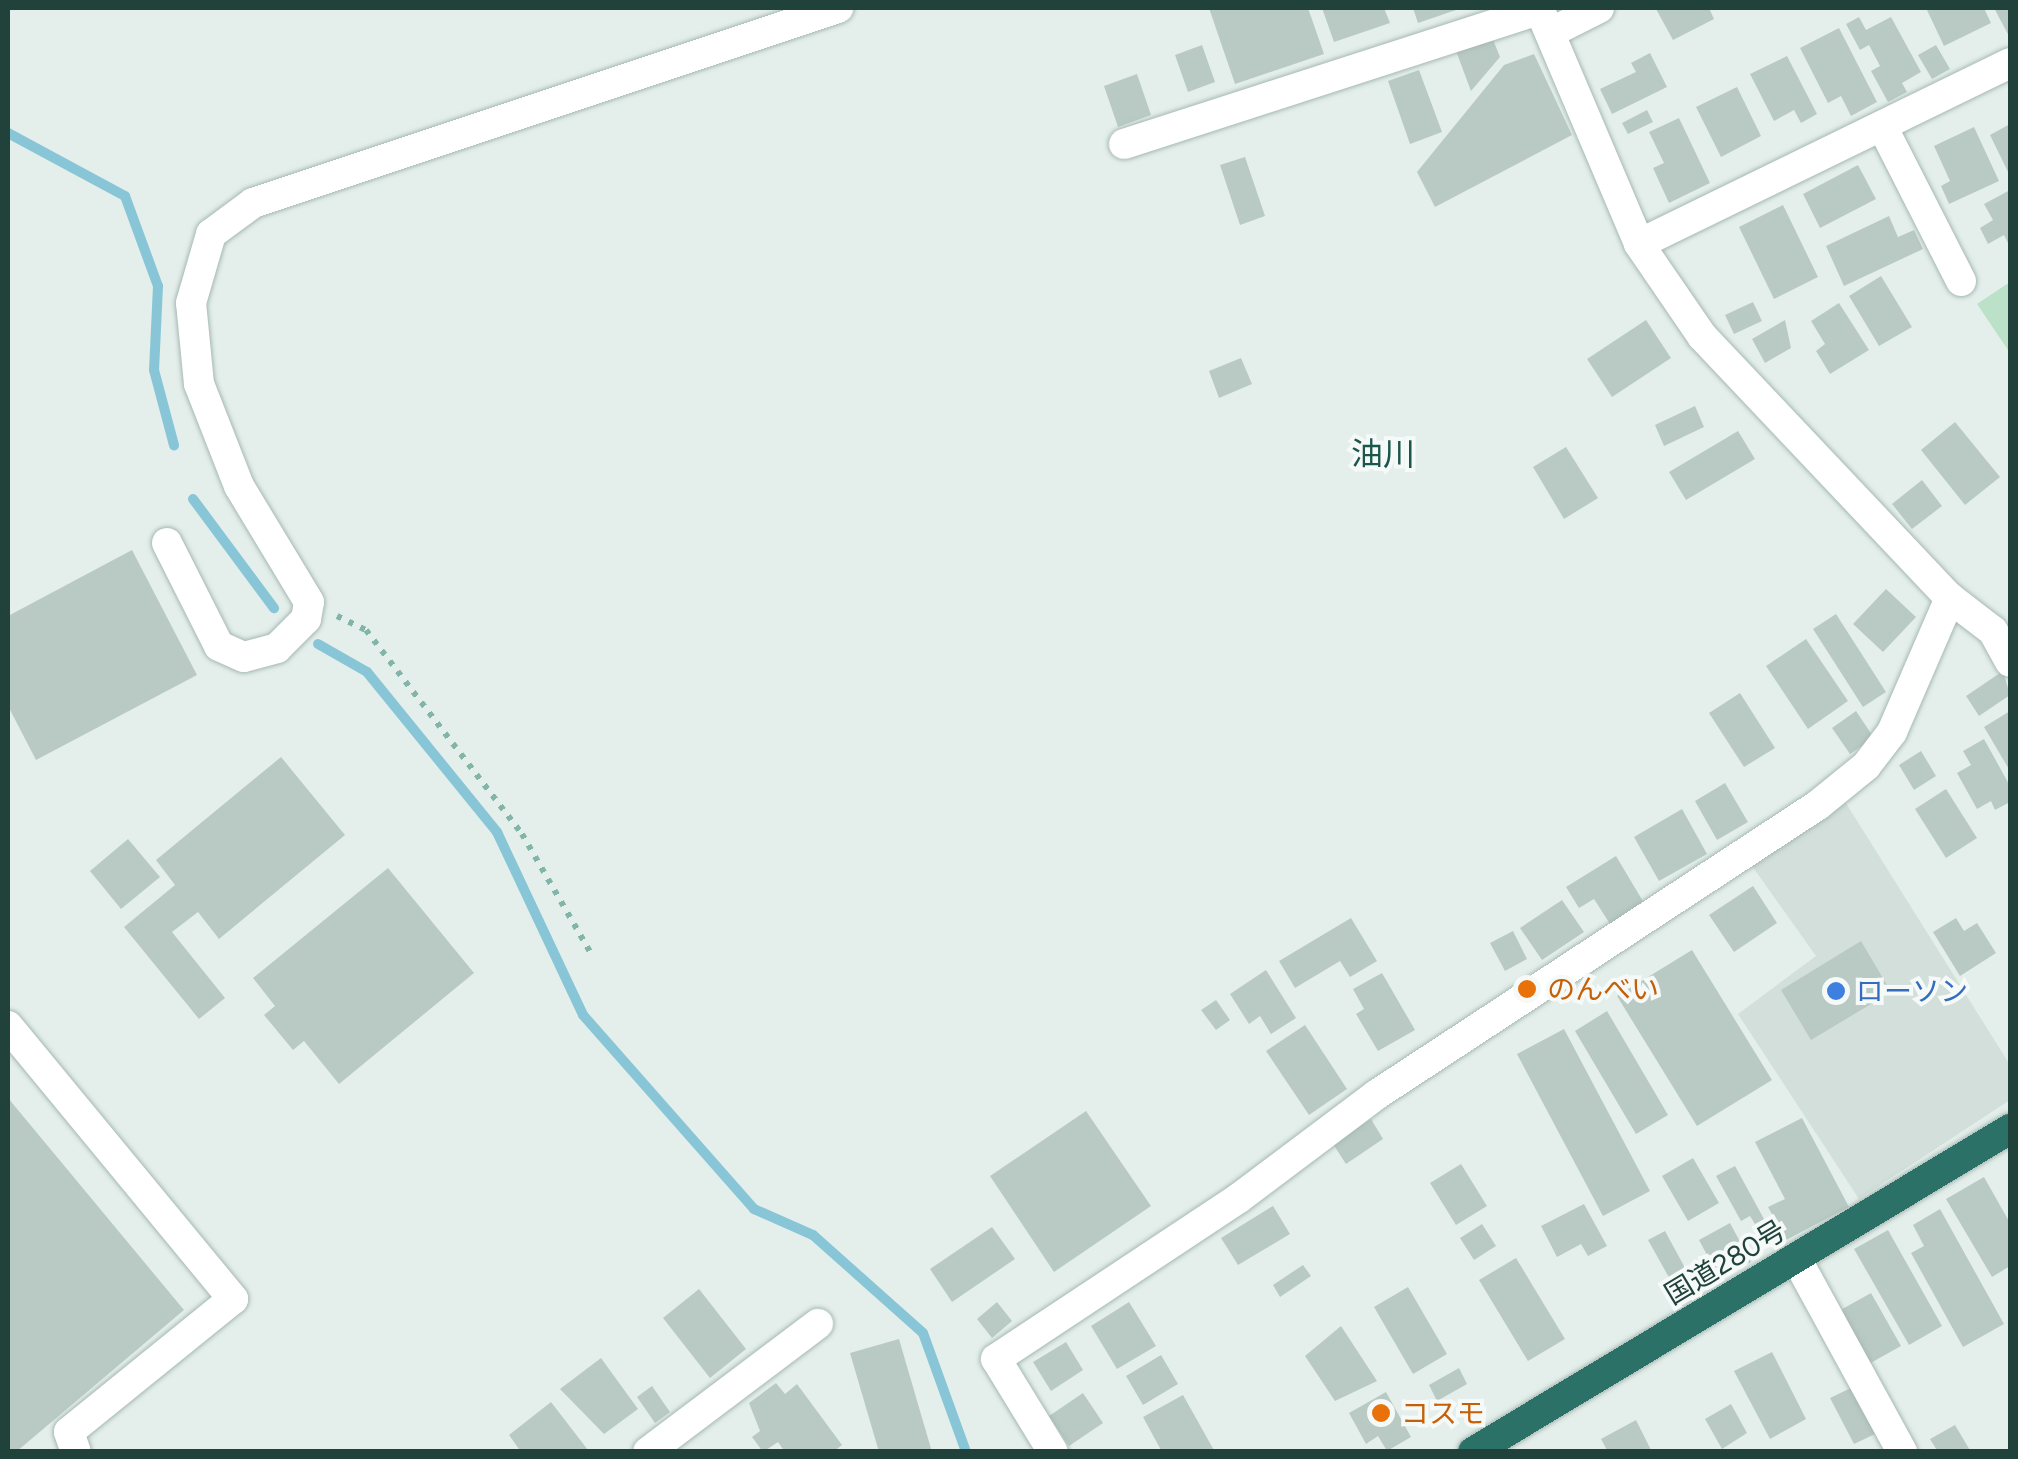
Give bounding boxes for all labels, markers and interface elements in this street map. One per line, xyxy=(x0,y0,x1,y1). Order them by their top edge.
district label: 油川 xyxy=(1351,435,1415,473)
place label: のんべい xyxy=(1547,972,1659,1006)
place label: ローソン xyxy=(1856,974,1968,1008)
marker: のんべい xyxy=(1516,978,1538,1000)
marker: ローソン xyxy=(1825,980,1847,1002)
street label: 国道280号 xyxy=(1659,1213,1791,1311)
place label: コスモ xyxy=(1401,1396,1485,1430)
marker: コスモ xyxy=(1370,1402,1392,1424)

